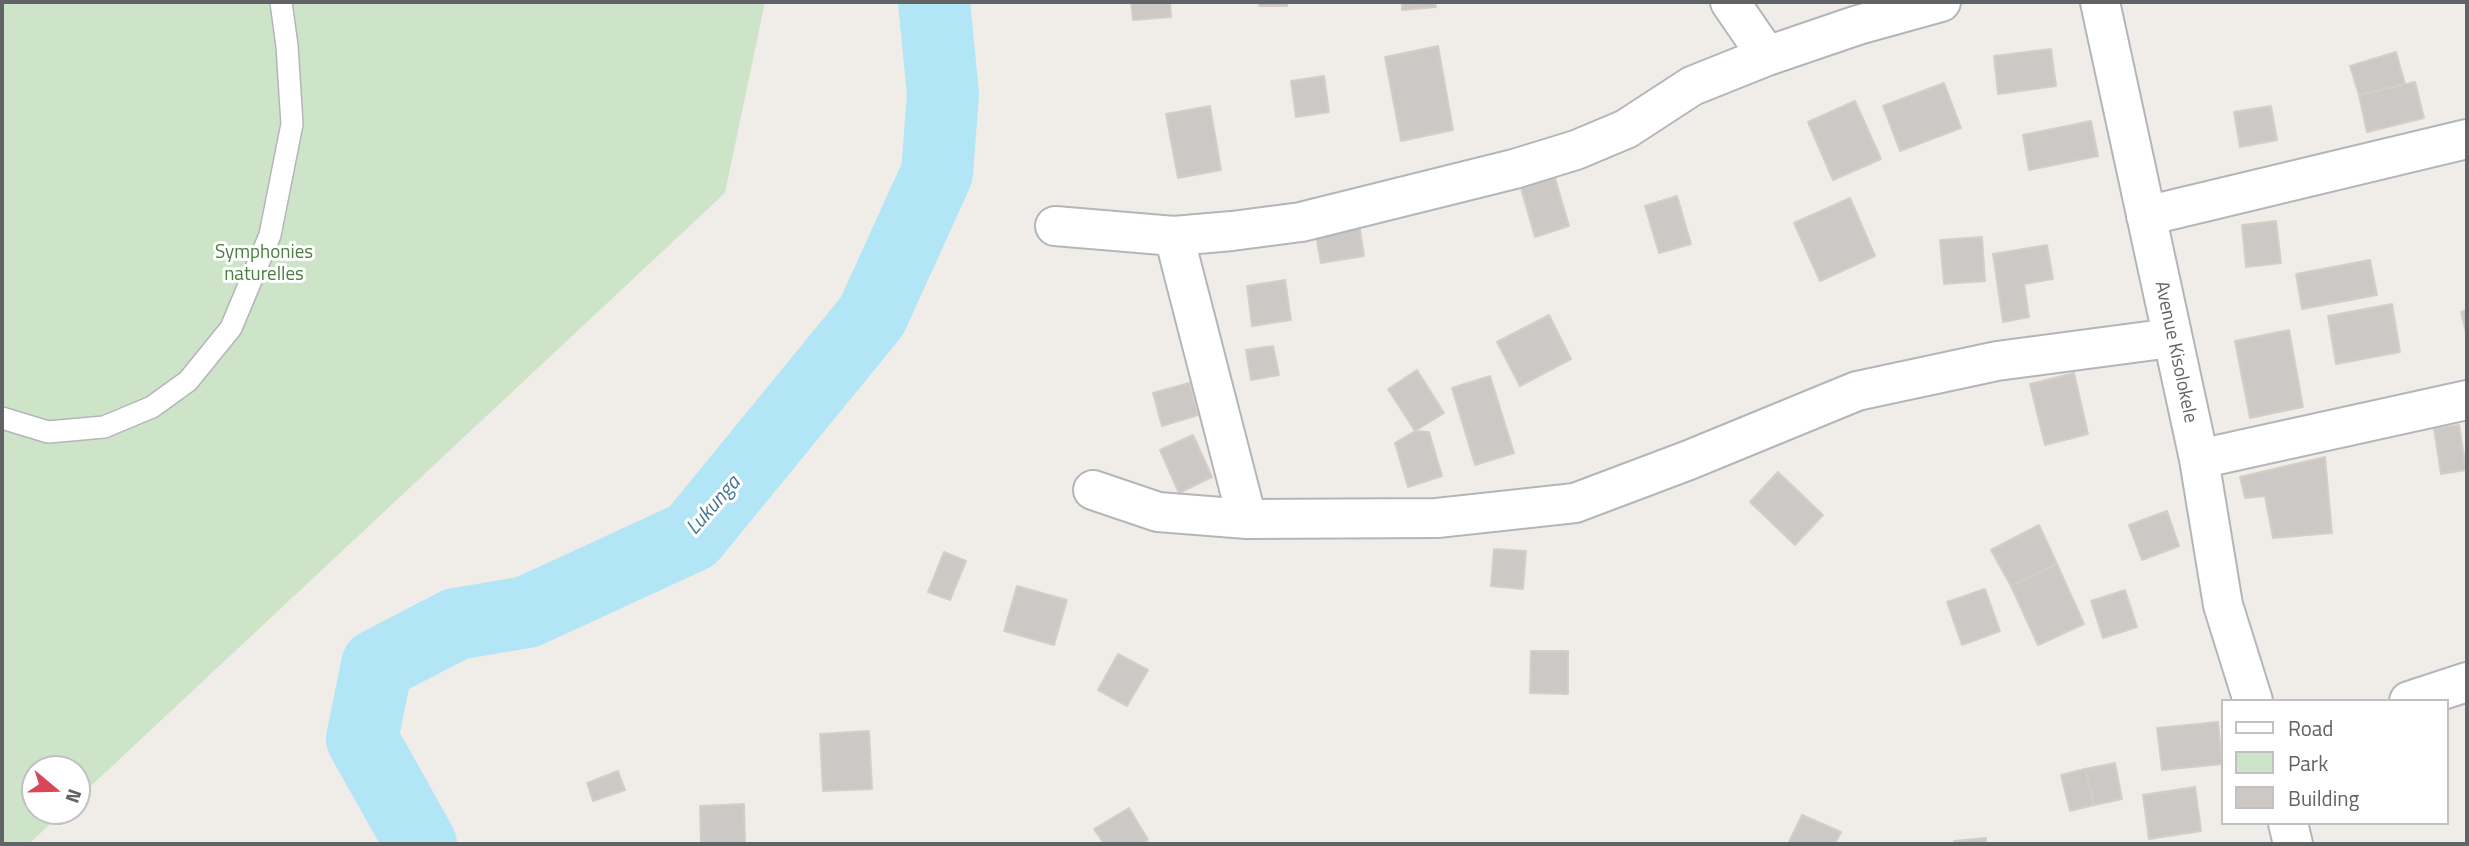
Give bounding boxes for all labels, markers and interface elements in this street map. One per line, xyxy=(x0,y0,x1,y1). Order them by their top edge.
park label: Symphonies naturelles xyxy=(215,242,313,286)
street label: Avenue Kisolokele xyxy=(2149,279,2201,425)
water label: Lukunga xyxy=(682,471,746,541)
legend xyxy=(2220,699,2448,825)
text: Road xyxy=(2288,712,2333,744)
text: Park xyxy=(2288,747,2328,779)
north arrow xyxy=(21,755,91,825)
text: Building xyxy=(2288,782,2359,814)
text: N xyxy=(59,785,90,807)

